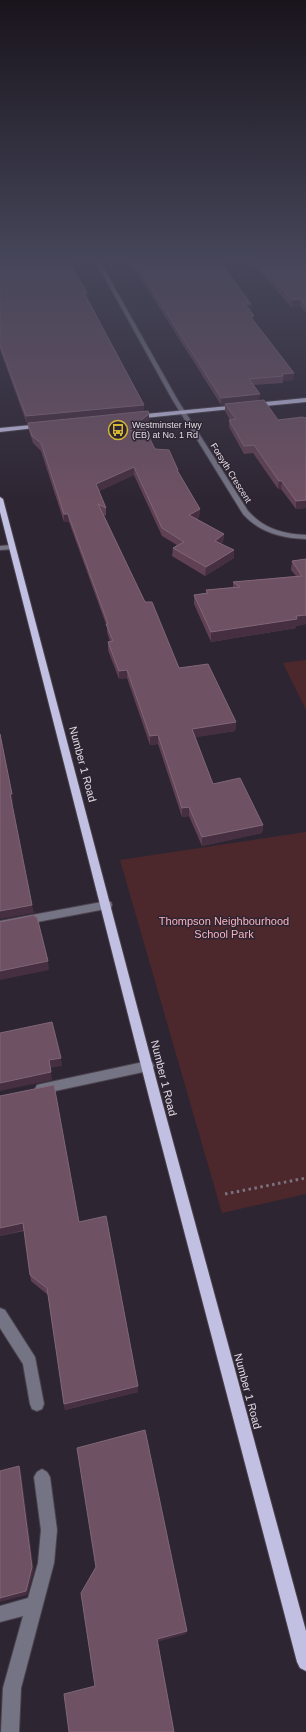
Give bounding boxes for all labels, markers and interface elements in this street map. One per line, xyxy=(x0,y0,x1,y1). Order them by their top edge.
bus stop icon: Westminster Hwy (EB) at No. 1 Rd xyxy=(107,419,129,441)
place label: Westminster Hwy (EB) at No. 1 Rd xyxy=(132,420,202,440)
street label: Forsyth Crescent xyxy=(209,441,254,505)
street label: Number 1 Road xyxy=(67,725,99,803)
park label: Thompson Neighbourhood School Park xyxy=(159,915,289,940)
street label: Number 1 Road xyxy=(149,1039,179,1117)
street label: Number 1 Road xyxy=(232,1352,264,1430)

